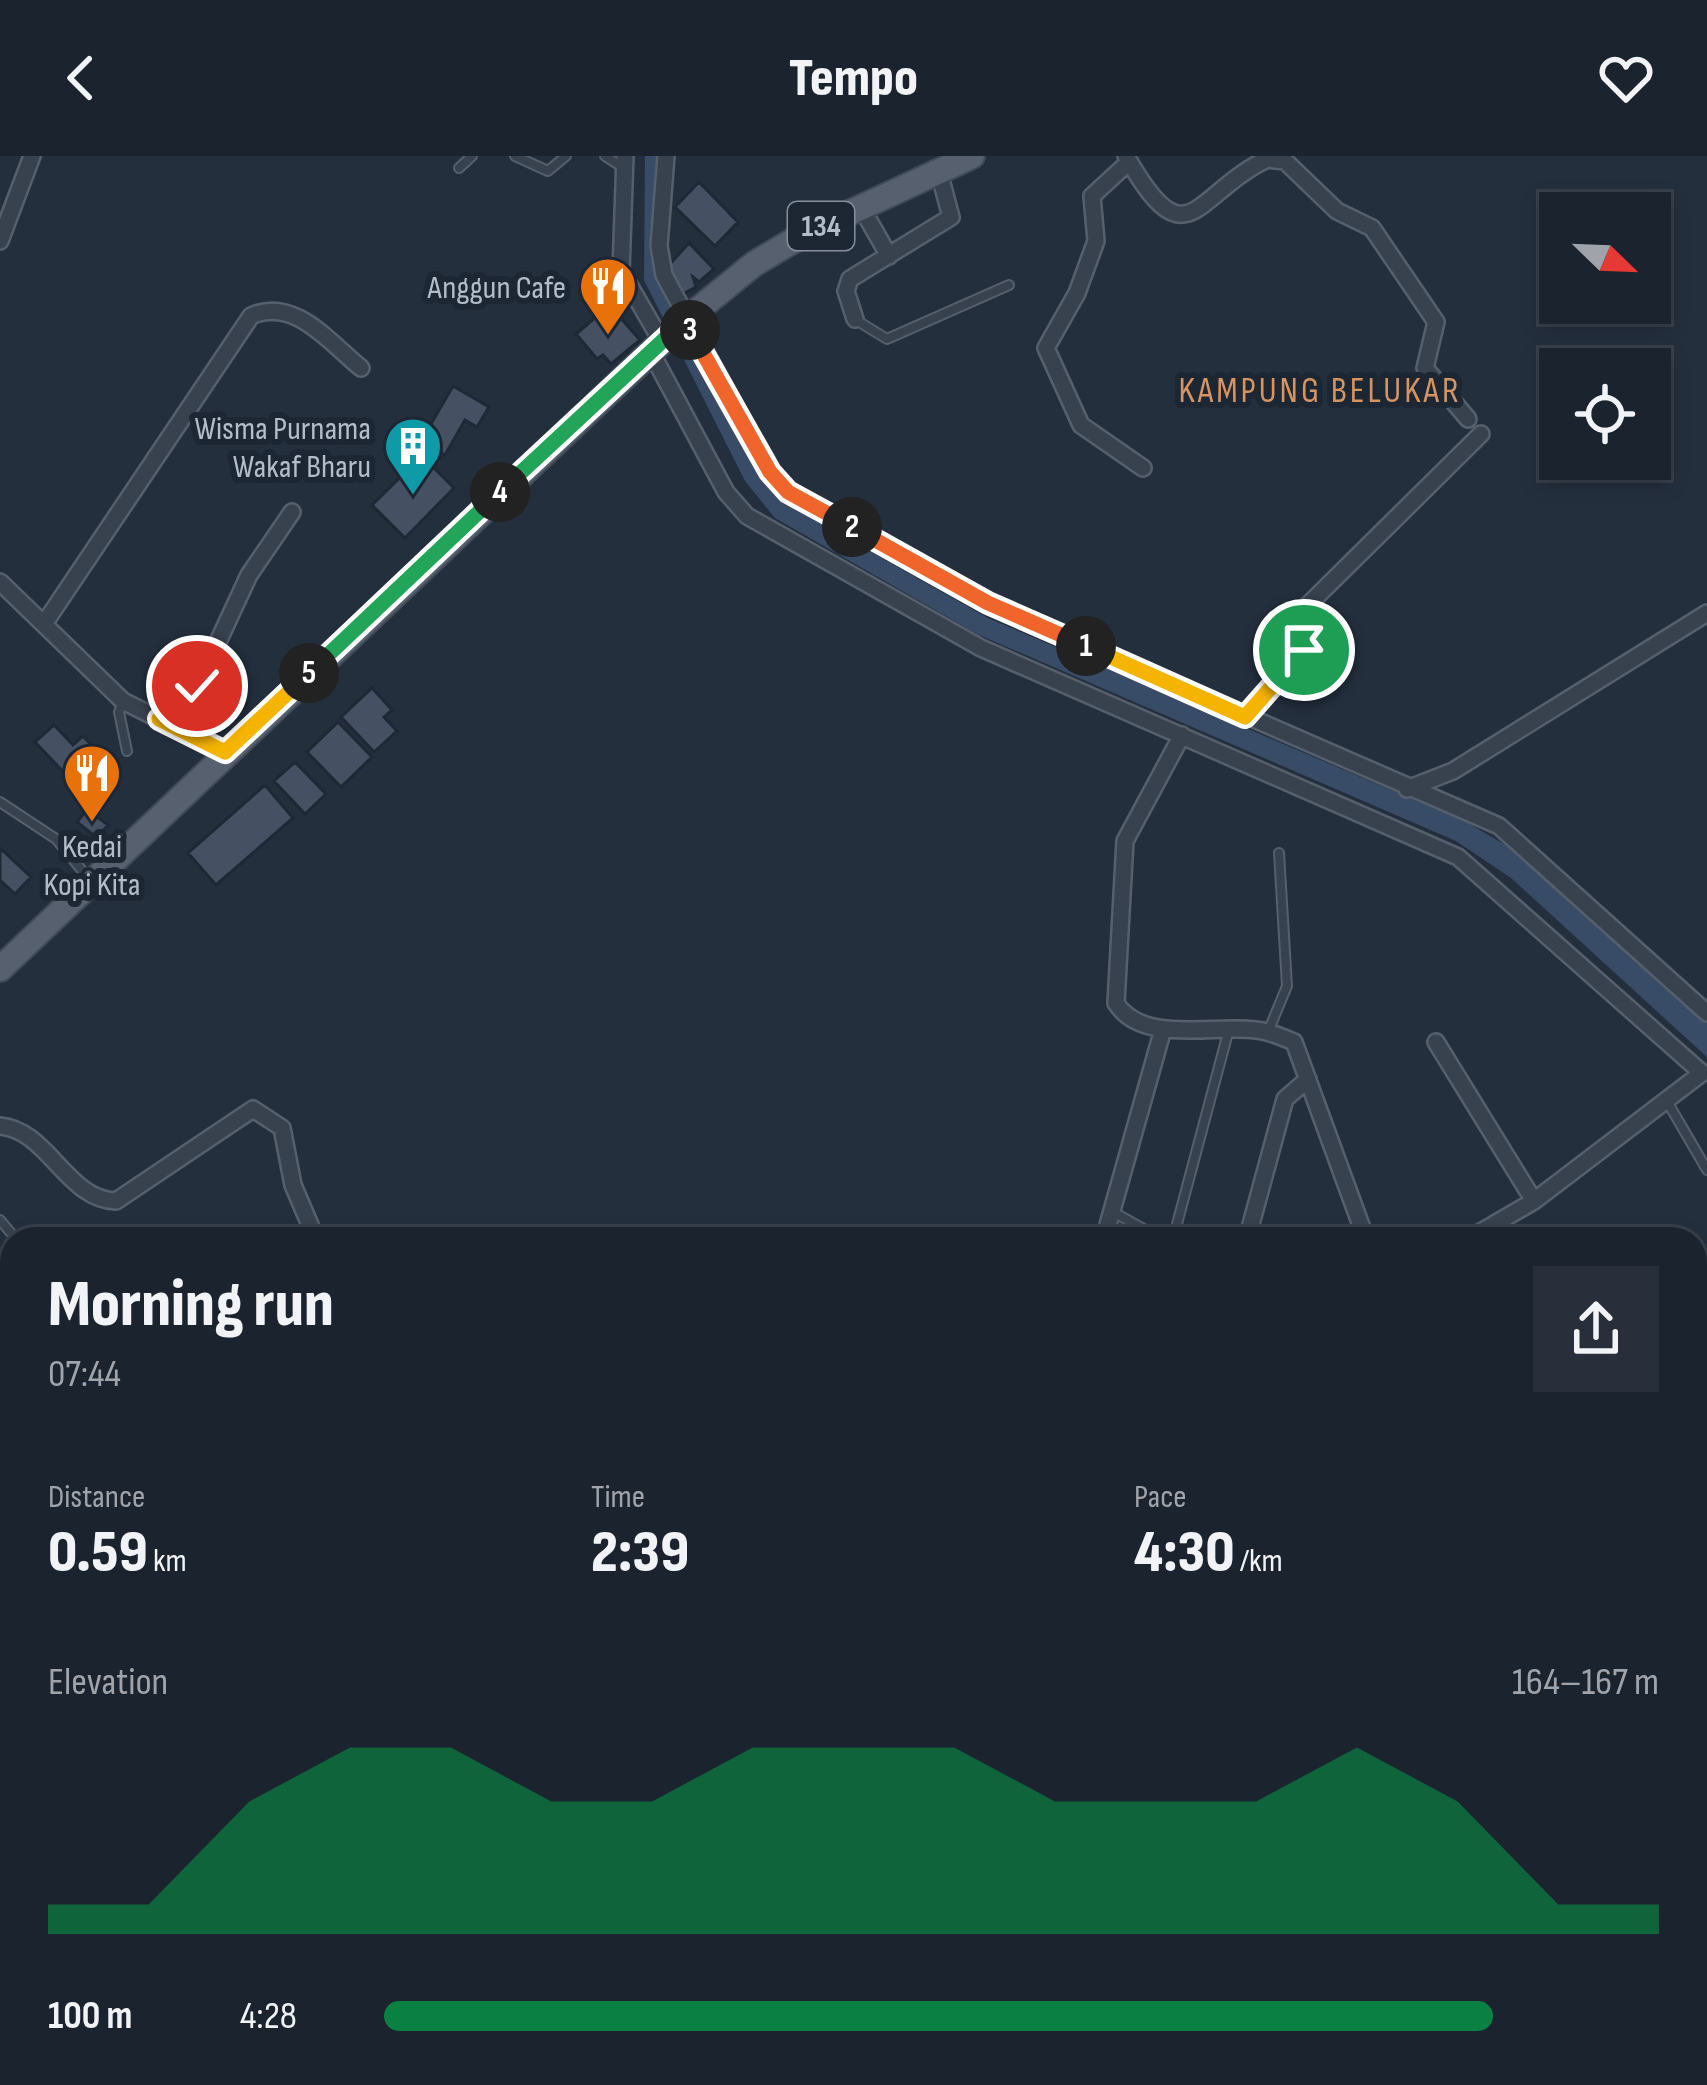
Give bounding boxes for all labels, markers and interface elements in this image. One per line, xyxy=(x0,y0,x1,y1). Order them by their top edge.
icon: back xyxy=(48,45,114,111)
icon: heart xyxy=(1593,45,1659,111)
text: Tempo xyxy=(789,46,918,111)
north arrow xyxy=(1539,192,1671,324)
map controls xyxy=(1539,192,1671,480)
road number: 134 xyxy=(788,202,854,250)
restaurant icon: Anggun Cafe xyxy=(577,255,639,337)
place label: Anggun Cafe xyxy=(426,268,566,308)
pin: 3 xyxy=(660,300,720,360)
text: 3 xyxy=(683,310,697,350)
button: locate xyxy=(1539,348,1671,480)
district label: KAMPUNG BELUKAR xyxy=(1178,370,1462,413)
place label: Wisma Purnama Wakaf Bharu xyxy=(194,409,371,487)
building icon: Wisma Purnama Wakaf Bharu xyxy=(382,415,444,497)
pin: 4 xyxy=(470,462,530,522)
text: 4 xyxy=(492,472,508,512)
pin: 2 xyxy=(822,497,882,557)
text: 2 xyxy=(845,507,859,547)
pin xyxy=(1253,599,1355,701)
pin: 1 xyxy=(1056,616,1116,676)
icon: arrive xyxy=(1271,617,1337,683)
text: 1 xyxy=(1080,626,1092,666)
pin xyxy=(146,635,248,737)
pin: 5 xyxy=(279,643,339,703)
icon: check xyxy=(164,653,230,719)
text: 5 xyxy=(302,653,316,693)
restaurant icon: Kedai Kopi Kita xyxy=(61,742,123,824)
place label: Kedai Kopi Kita xyxy=(44,827,140,905)
text: Morning run xyxy=(48,1266,334,1345)
button: share xyxy=(1533,1266,1659,1392)
text: 07:44 xyxy=(48,1351,121,1398)
text: Distance xyxy=(48,1477,145,1517)
text: Time xyxy=(591,1477,645,1517)
text: Pace xyxy=(1134,1477,1187,1517)
text: 0.59 xyxy=(48,1517,148,1589)
text: 2:39 xyxy=(591,1517,689,1589)
text: 4:30 xyxy=(1134,1517,1235,1589)
text: km xyxy=(148,1541,187,1581)
text: /km xyxy=(1235,1541,1283,1581)
text: Elevation xyxy=(48,1659,168,1706)
text: 164–167 m xyxy=(1512,1659,1659,1706)
text: 100 m xyxy=(48,1993,132,2040)
text: 4:28 xyxy=(240,1993,297,2040)

